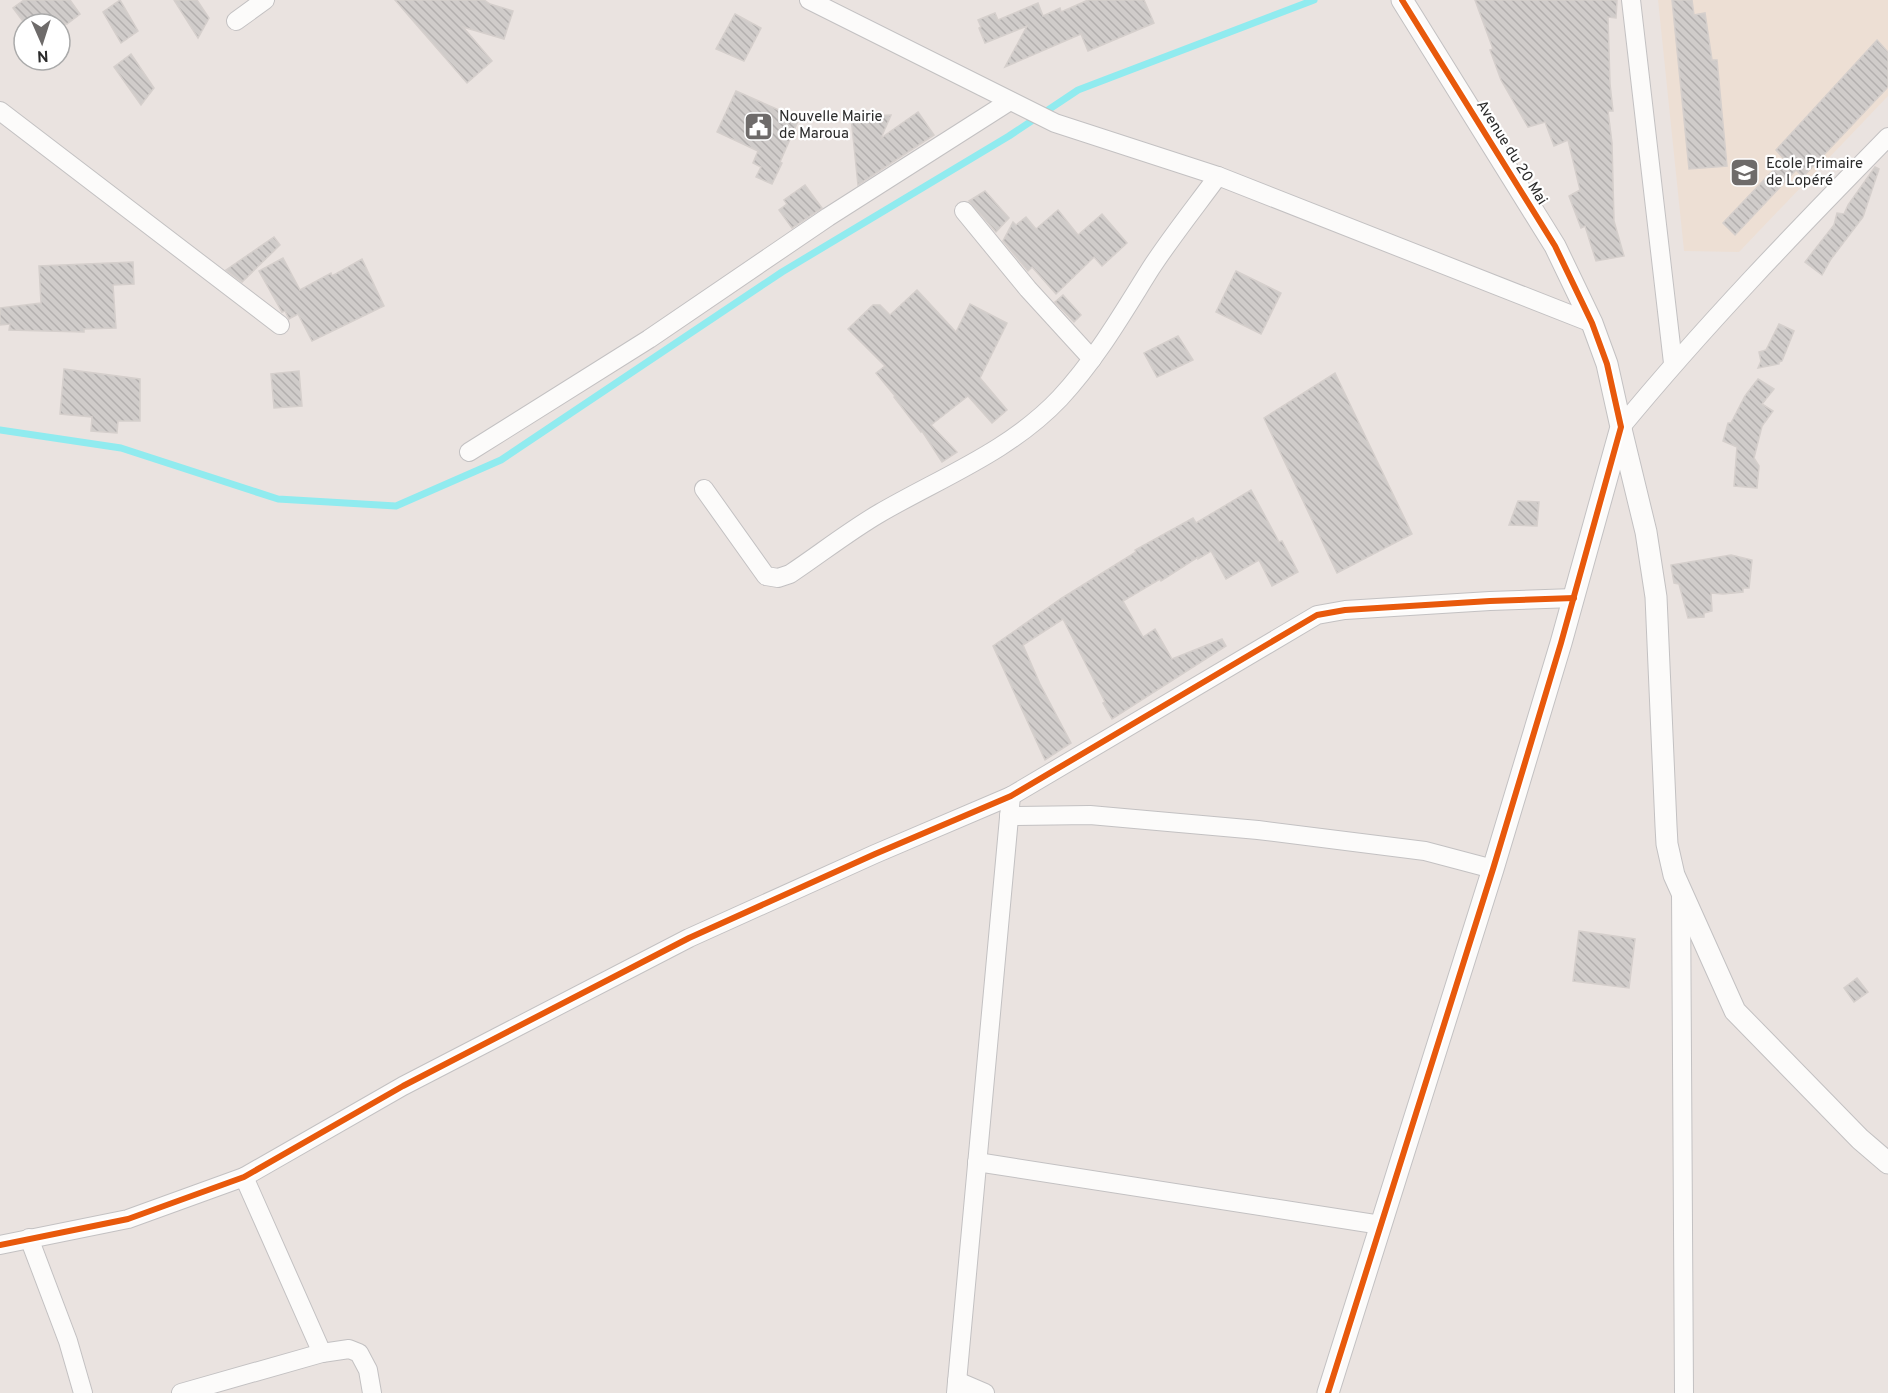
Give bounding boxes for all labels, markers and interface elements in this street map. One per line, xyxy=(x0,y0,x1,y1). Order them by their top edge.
north arrow xyxy=(12,12,72,72)
text: N xyxy=(36,45,49,65)
street label: Avenue du 20 Mai xyxy=(1471,97,1551,209)
place label: Nouvelle Mairie de Maroua xyxy=(779,108,883,144)
public building icon: Nouvelle Mairie de Maroua xyxy=(742,110,774,142)
place label: Ecole Primaire de Lopéré xyxy=(1766,155,1863,191)
school or university icon: Ecole Primaire de Lopéré xyxy=(1729,157,1761,189)

